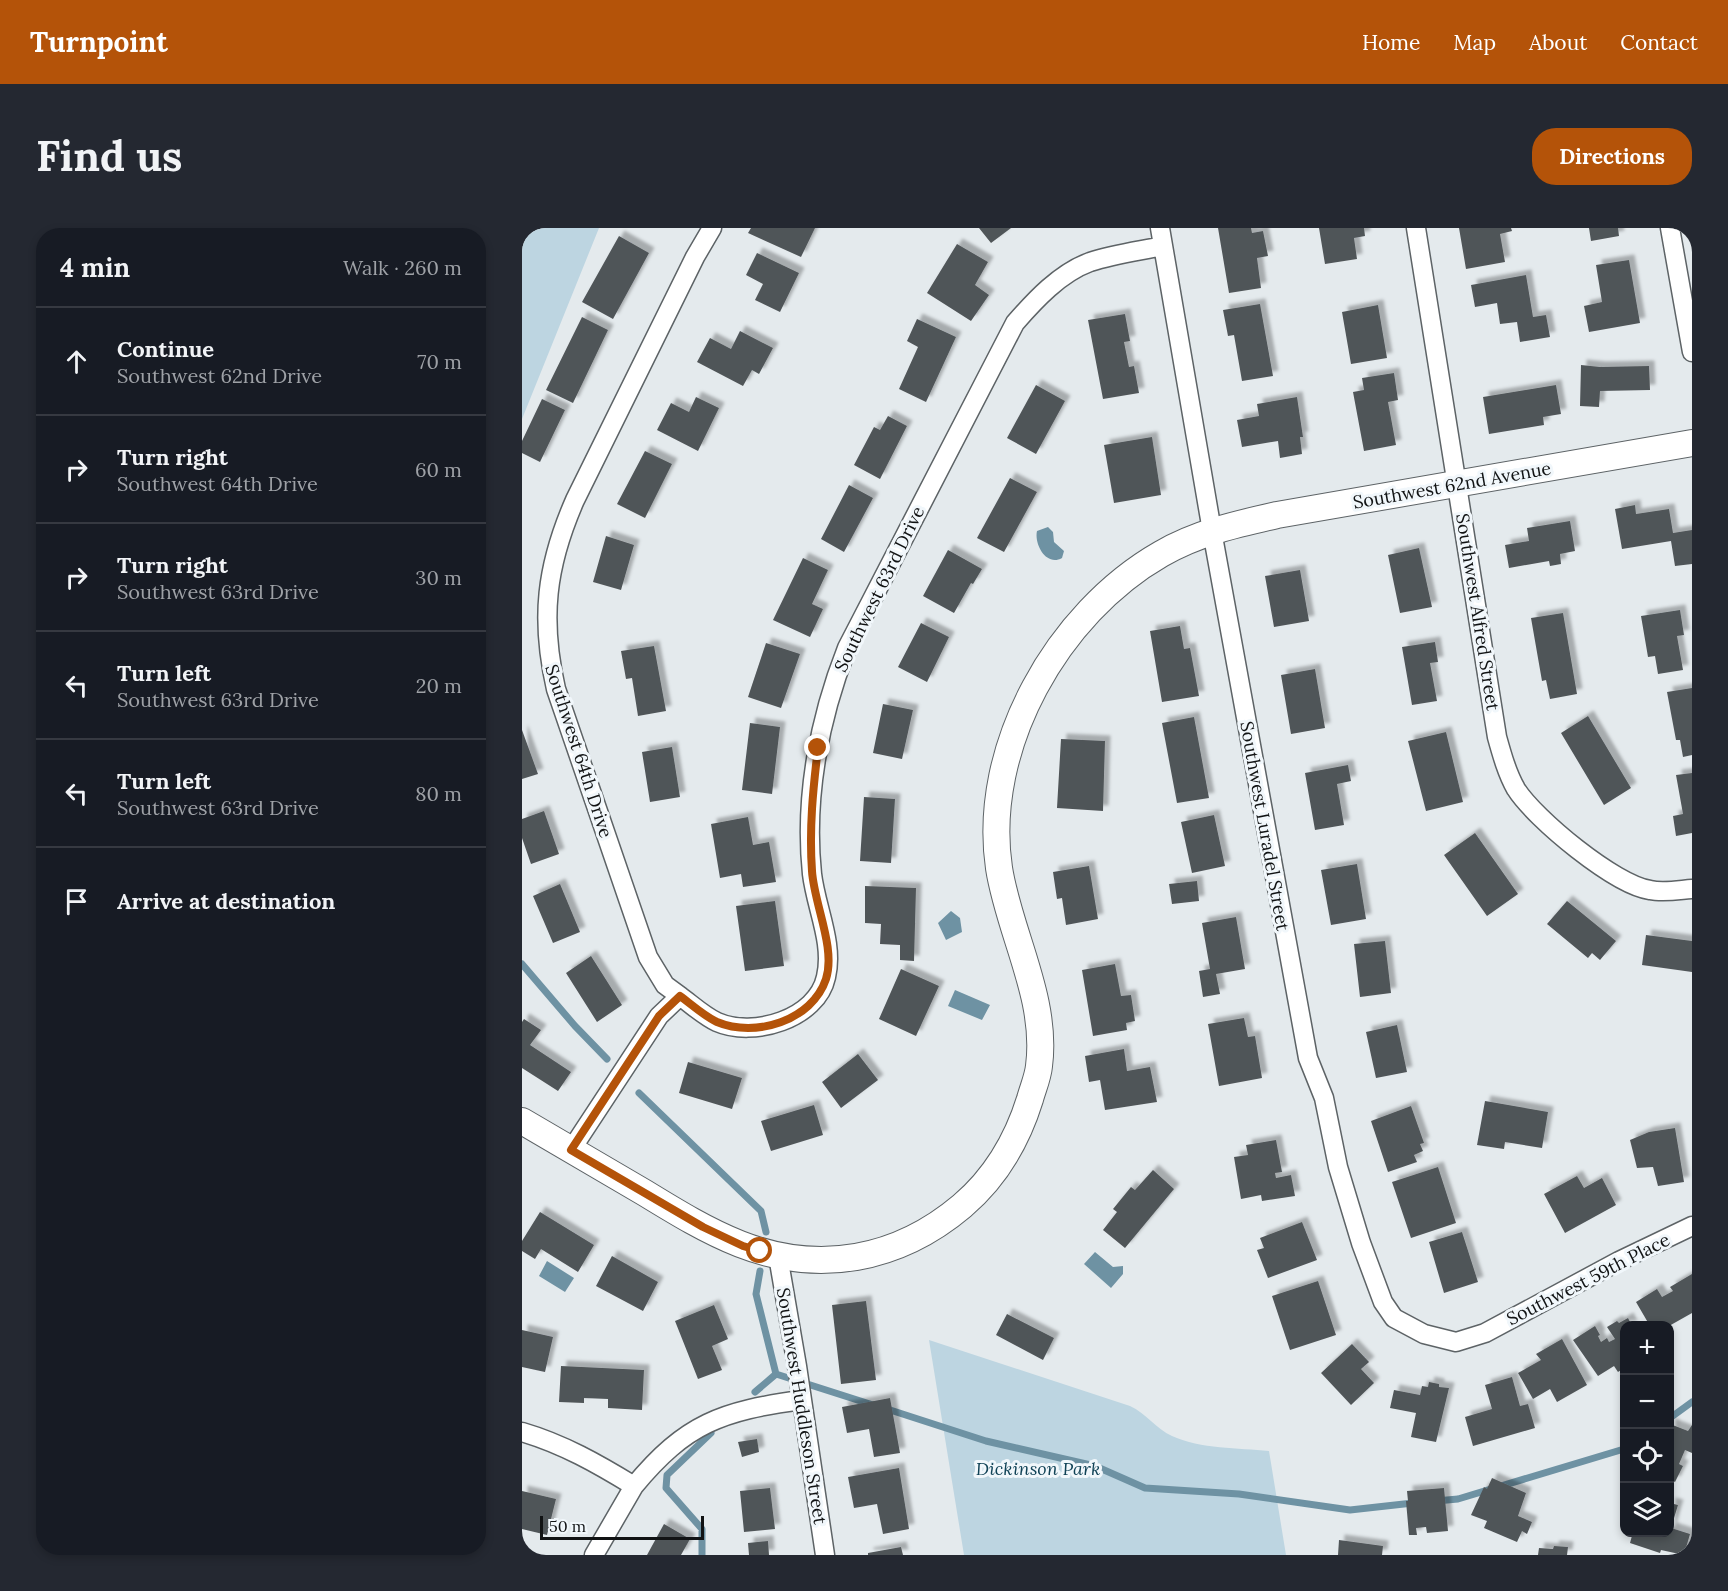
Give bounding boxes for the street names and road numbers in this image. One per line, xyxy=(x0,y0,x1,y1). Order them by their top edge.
street label: Southwest 62nd Avenue xyxy=(1351,456,1553,514)
street label: Southwest 63rd Drive xyxy=(829,502,929,676)
street label: Southwest Alfred Street xyxy=(1451,512,1505,712)
street label: Southwest 64th Drive xyxy=(540,661,618,841)
street label: Southwest Luradel Street xyxy=(1235,719,1295,933)
street label: Southwest 59th Place xyxy=(1503,1228,1674,1330)
street label: Southwest Huddleson Street xyxy=(772,1286,832,1526)

